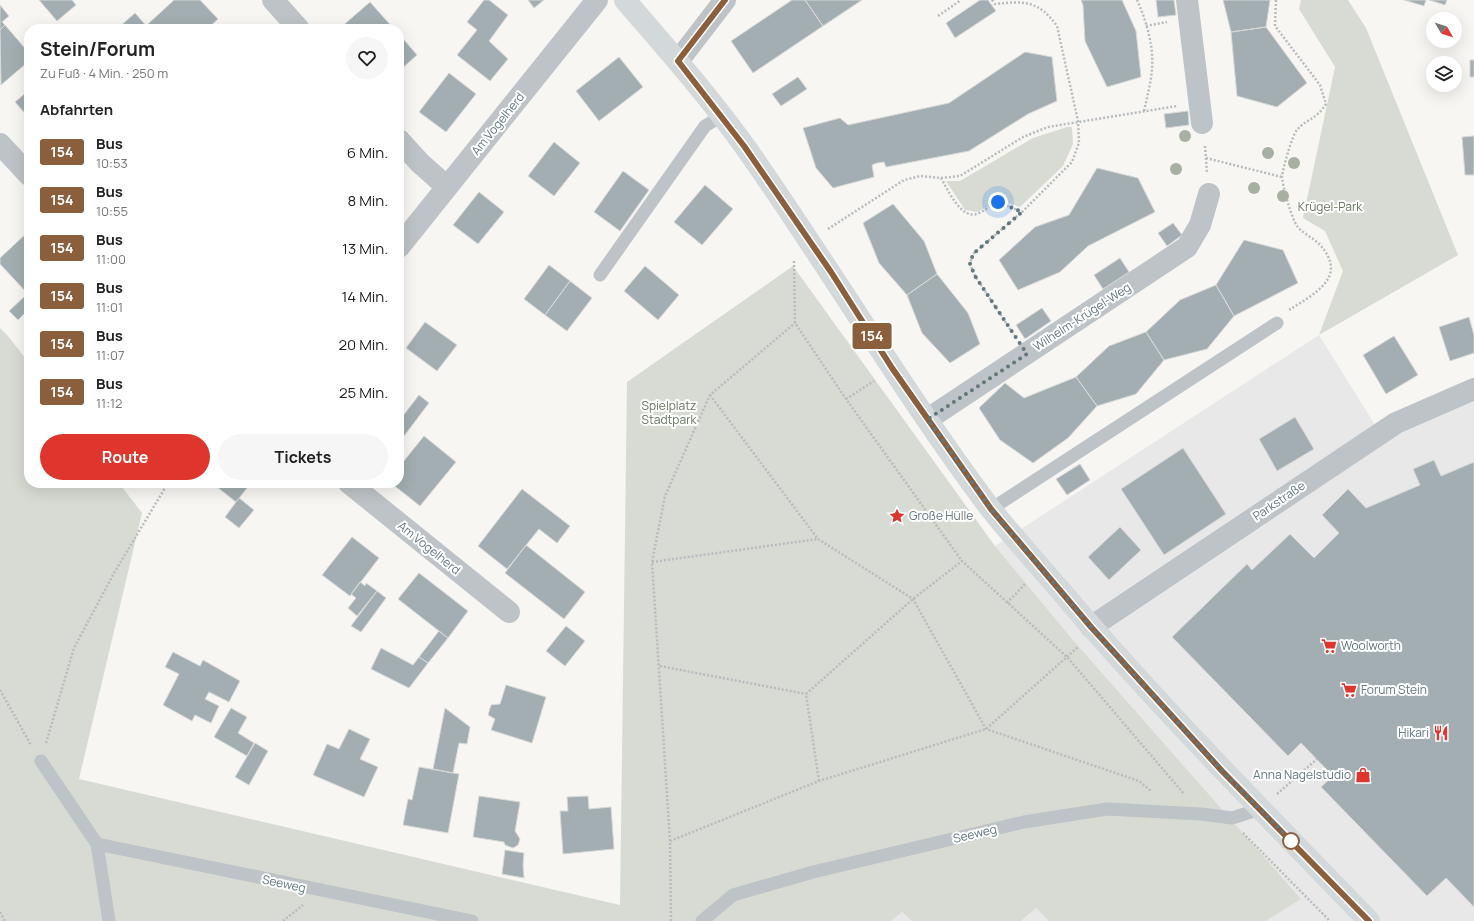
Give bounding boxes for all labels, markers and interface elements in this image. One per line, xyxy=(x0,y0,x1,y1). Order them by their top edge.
north arrow xyxy=(1426,12,1462,48)
map controls xyxy=(1426,12,1462,92)
text: Stein/Forum xyxy=(40,36,155,62)
button: heart xyxy=(346,37,388,79)
button: layers xyxy=(1426,56,1462,92)
text: Zu Fuß · 4 Min. · 250 m xyxy=(40,64,168,82)
street label: Am Vogelherd xyxy=(467,89,528,159)
text: Abfahrten xyxy=(40,99,113,120)
text: Bus xyxy=(96,133,123,154)
text: 154 xyxy=(51,142,73,161)
text: 6 Min. xyxy=(347,142,388,163)
text: 10:53 xyxy=(96,154,128,172)
text: Bus xyxy=(96,181,123,202)
text: 154 xyxy=(51,190,73,209)
text: 8 Min. xyxy=(347,190,388,211)
your location xyxy=(988,192,1008,212)
park label: Krügel-Park xyxy=(1298,198,1363,215)
text: 10:55 xyxy=(96,202,128,220)
text: Bus xyxy=(96,229,123,250)
text: 154 xyxy=(51,238,73,257)
text: 13 Min. xyxy=(342,238,388,259)
text: 11:00 xyxy=(96,250,126,268)
text: Bus xyxy=(96,277,123,298)
street label: Wilhelm-Krügel-Weg xyxy=(1030,279,1134,355)
text: 154 xyxy=(51,286,73,305)
text: 14 Min. xyxy=(341,286,388,307)
text: 11:01 xyxy=(96,298,123,316)
line badge: 154 xyxy=(849,323,895,349)
text: Bus xyxy=(96,325,123,346)
text: 154 xyxy=(861,326,883,345)
text: 154 xyxy=(51,334,73,353)
text: 20 Min. xyxy=(338,334,388,355)
text: 11:07 xyxy=(96,346,124,364)
text: Bus xyxy=(96,373,123,394)
text: 154 xyxy=(51,382,73,401)
text: 25 Min. xyxy=(339,382,388,403)
text: 11:12 xyxy=(96,394,123,412)
park label: Spielplatz Stadtpark xyxy=(642,397,697,428)
button: Route xyxy=(40,434,210,480)
button: Tickets xyxy=(218,434,388,480)
street label: Parkstraße xyxy=(1249,477,1308,524)
place icon: Große Hülle xyxy=(888,507,906,525)
place label: Große Hülle xyxy=(909,507,973,524)
street label: Am Vogelherd xyxy=(394,517,464,578)
supermarket icon: Woolworth xyxy=(1320,637,1338,655)
place label: Woolworth xyxy=(1341,637,1401,654)
supermarket icon: Forum Stein xyxy=(1340,681,1358,699)
place label: Forum Stein xyxy=(1361,681,1427,698)
place label: Hikari xyxy=(1398,724,1429,741)
restaurant icon: Hikari xyxy=(1432,724,1450,742)
place label: Anna Nagelstudio xyxy=(1253,766,1351,783)
shop icon: Anna Nagelstudio xyxy=(1354,766,1372,784)
street label: Seeweg xyxy=(951,820,998,847)
unlabelled marker xyxy=(1282,832,1300,850)
street label: Seeweg xyxy=(261,871,308,896)

